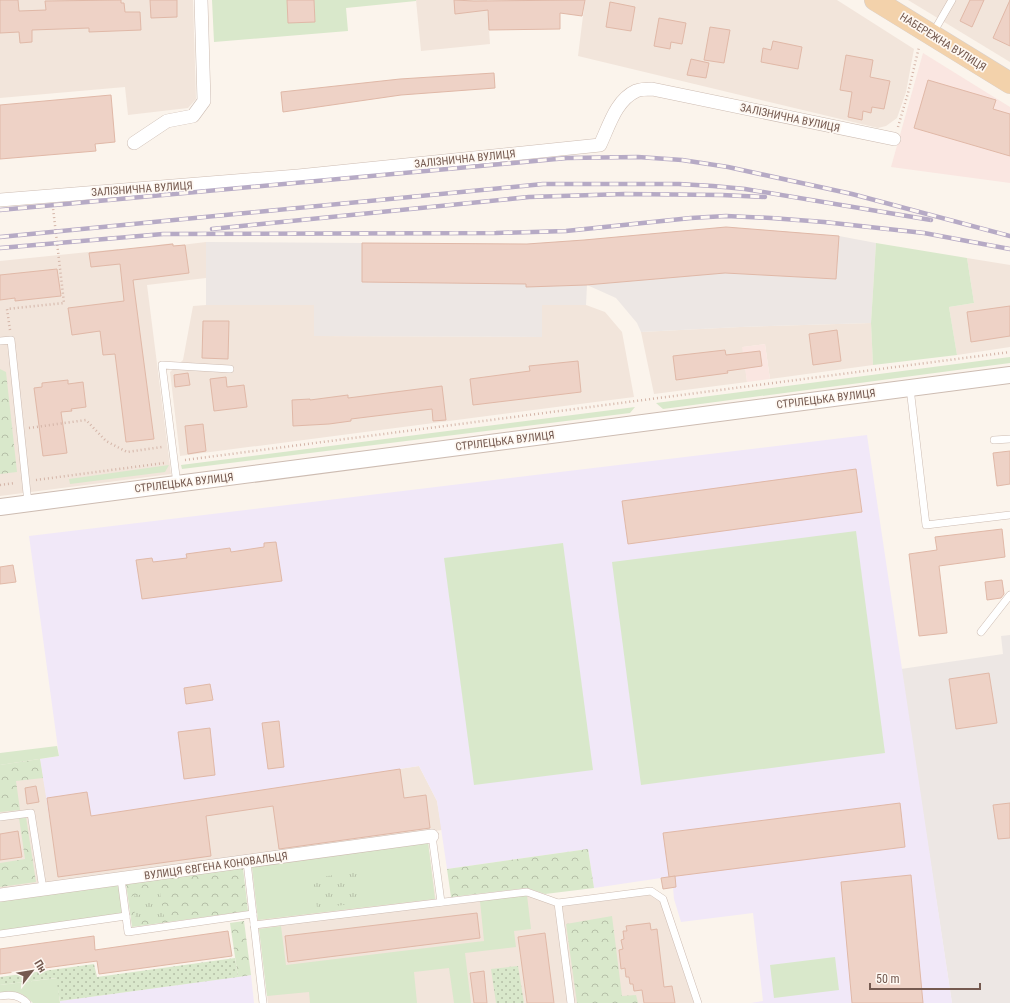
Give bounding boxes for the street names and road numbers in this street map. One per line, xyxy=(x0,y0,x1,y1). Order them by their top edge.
street label: НАБЕРЕЖНА ВУЛИЦЯ xyxy=(897,10,989,74)
street label: ЗАЛІЗНИЧНА ВУЛИЦЯ xyxy=(739,101,841,135)
street label: ЗАЛІЗНИЧНА ВУЛИЦЯ xyxy=(414,147,516,171)
street label: ЗАЛІЗНИЧНА ВУЛИЦЯ xyxy=(91,179,193,199)
street label: СТРІЛЕЦЬКА ВУЛИЦЯ xyxy=(776,386,876,412)
street label: СТРІЛЕЦЬКА ВУЛИЦЯ xyxy=(455,428,555,454)
street label: СТРІЛЕЦЬКА ВУЛИЦЯ xyxy=(134,470,234,496)
street label: ВУЛИЦЯ ЄВГЕНА КОНОВАЛЬЦЯ xyxy=(143,849,289,883)

